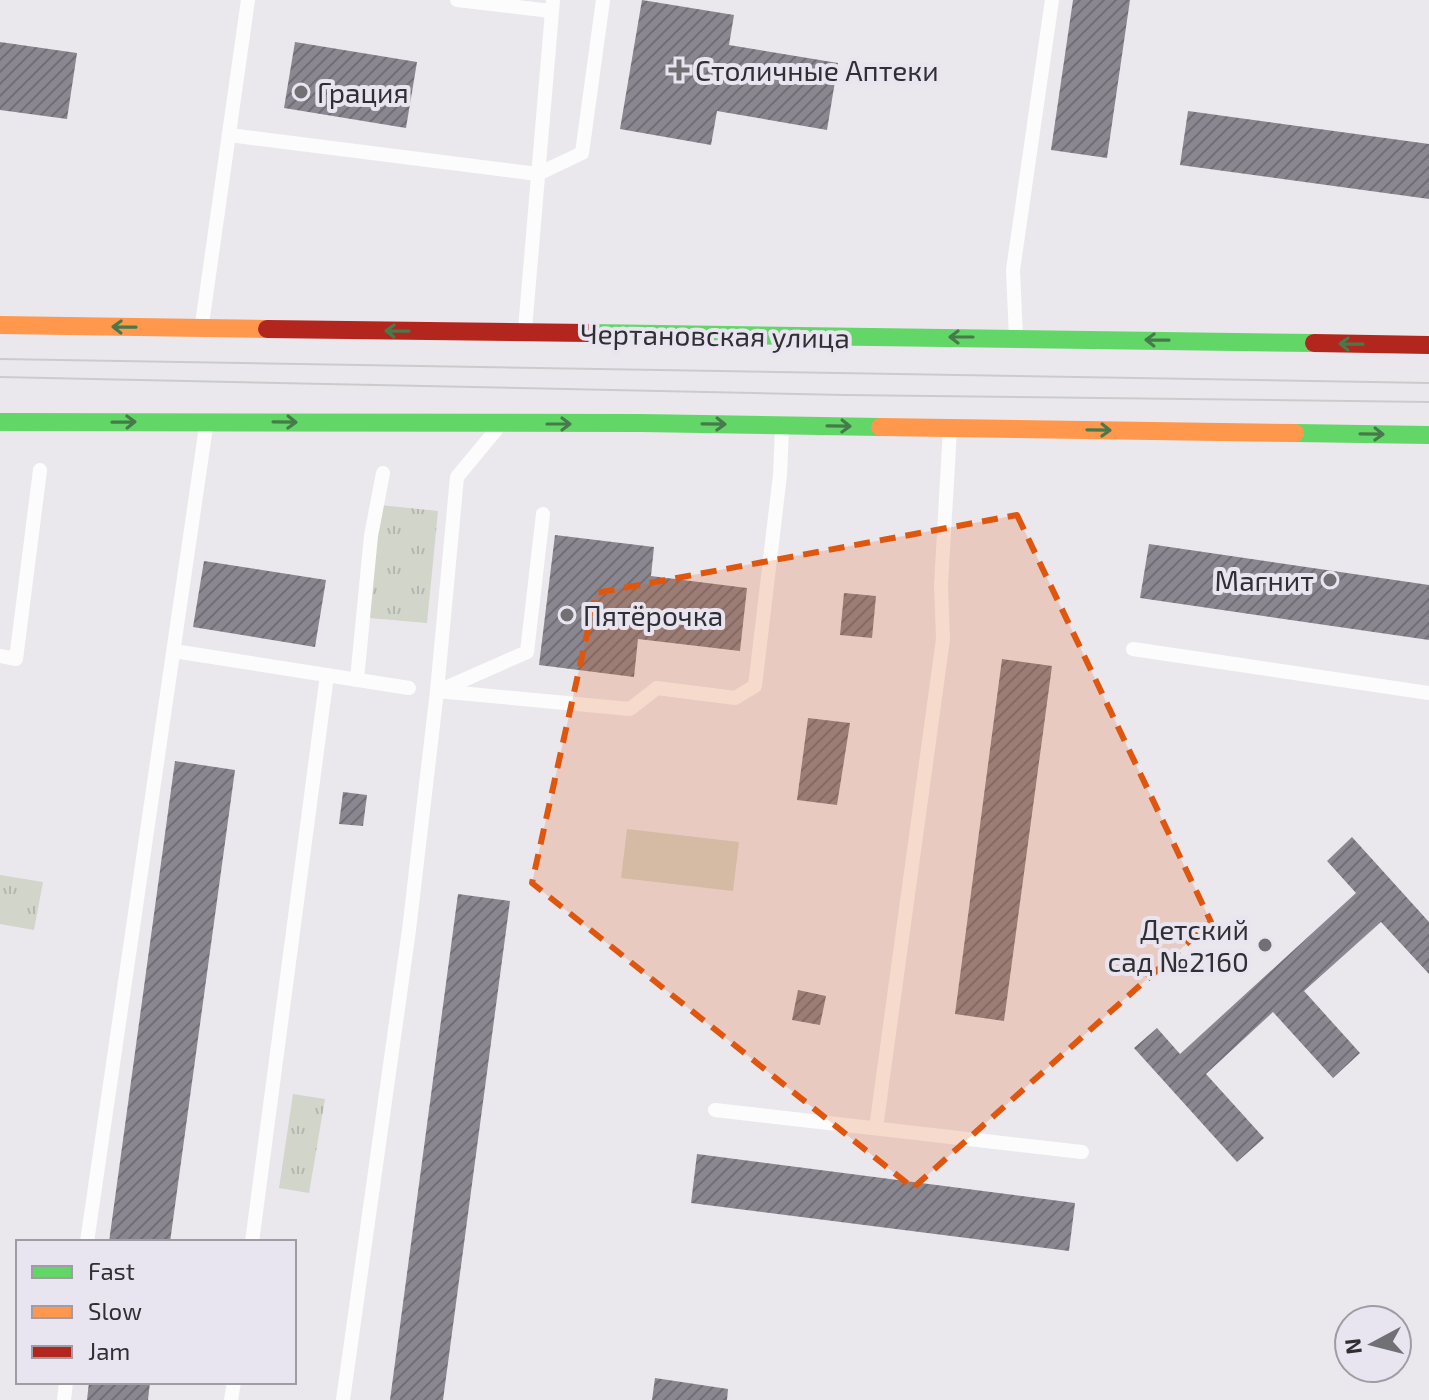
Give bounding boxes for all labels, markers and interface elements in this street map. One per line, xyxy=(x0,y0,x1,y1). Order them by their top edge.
place label: Столичные Аптеки xyxy=(695,53,939,87)
marker: Столичные Аптеки xyxy=(670,61,688,79)
place label: Грация xyxy=(317,75,409,109)
marker: Грация xyxy=(292,83,310,101)
street label: Чертановская улица xyxy=(580,316,850,354)
one-way arrow xyxy=(111,319,138,334)
one-way arrow xyxy=(384,323,411,339)
one-way arrow xyxy=(948,329,975,345)
one-way arrow xyxy=(1144,333,1171,348)
one-way arrow xyxy=(1338,336,1365,352)
one-way arrow xyxy=(110,414,137,430)
one-way arrow xyxy=(271,414,298,430)
one-way arrow xyxy=(545,416,572,432)
one-way arrow xyxy=(700,417,727,432)
one-way arrow xyxy=(825,419,852,434)
one-way arrow xyxy=(1085,423,1112,438)
one-way arrow xyxy=(1358,427,1385,442)
place label: Магнит xyxy=(1215,563,1314,597)
marker: Магнит xyxy=(1321,571,1339,589)
place label: Пятёрочка xyxy=(583,598,723,632)
marker: Пятёрочка xyxy=(558,606,576,624)
place label: Детский сад №2160 xyxy=(1107,912,1249,978)
marker: Детский сад №2160 xyxy=(1256,936,1274,954)
legend xyxy=(16,1240,296,1384)
text: Fast xyxy=(88,1256,135,1285)
text: Slow xyxy=(88,1296,142,1325)
north arrow xyxy=(1333,1304,1413,1384)
text: Jam xyxy=(88,1336,130,1365)
text: N xyxy=(1338,1337,1366,1356)

